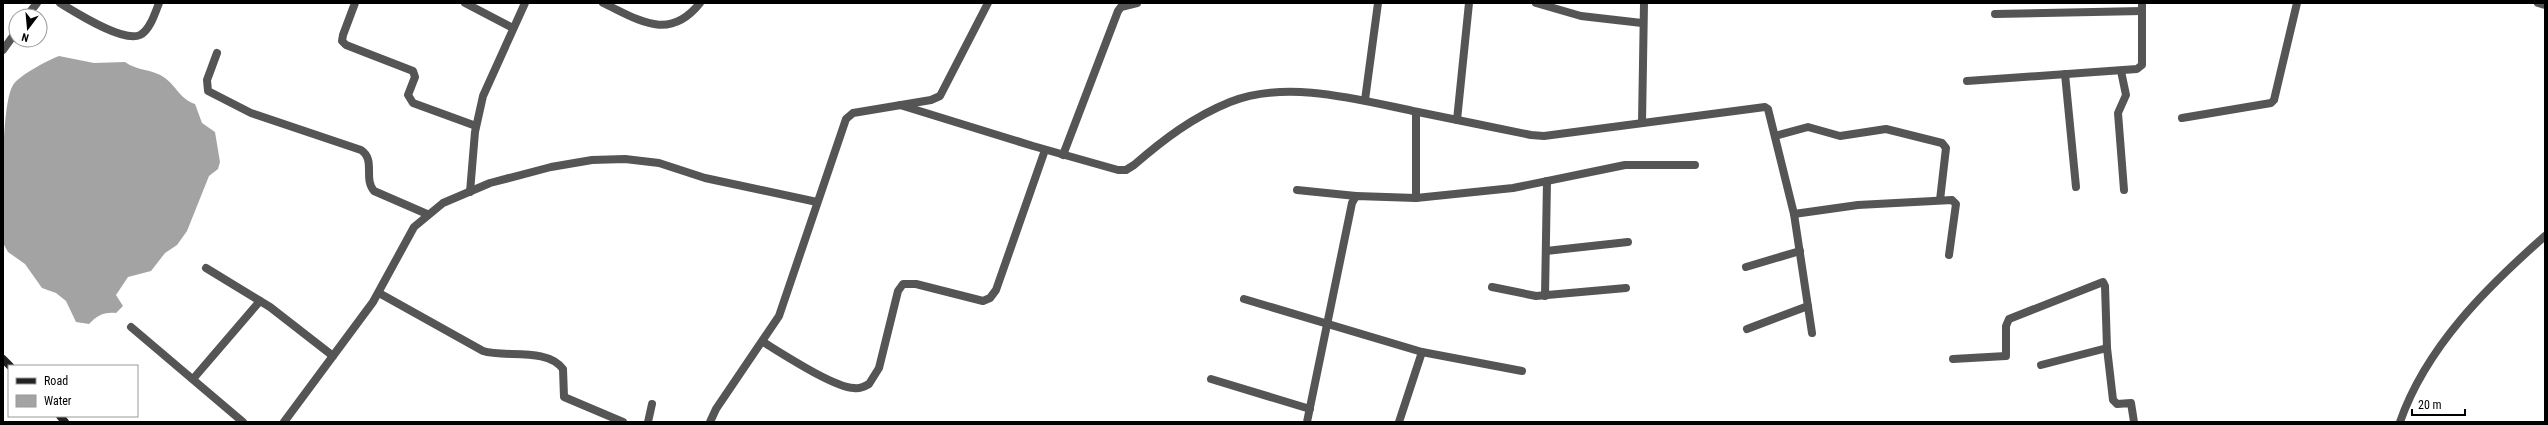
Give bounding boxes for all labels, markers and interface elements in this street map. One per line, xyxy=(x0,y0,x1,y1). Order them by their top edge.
north arrow xyxy=(8,8,48,48)
text: N xyxy=(20,30,30,44)
legend xyxy=(8,365,138,417)
text: Road xyxy=(44,374,68,388)
scale bar xyxy=(2412,391,2465,417)
text: Water xyxy=(44,394,72,408)
text: 20 m xyxy=(2418,398,2442,412)

